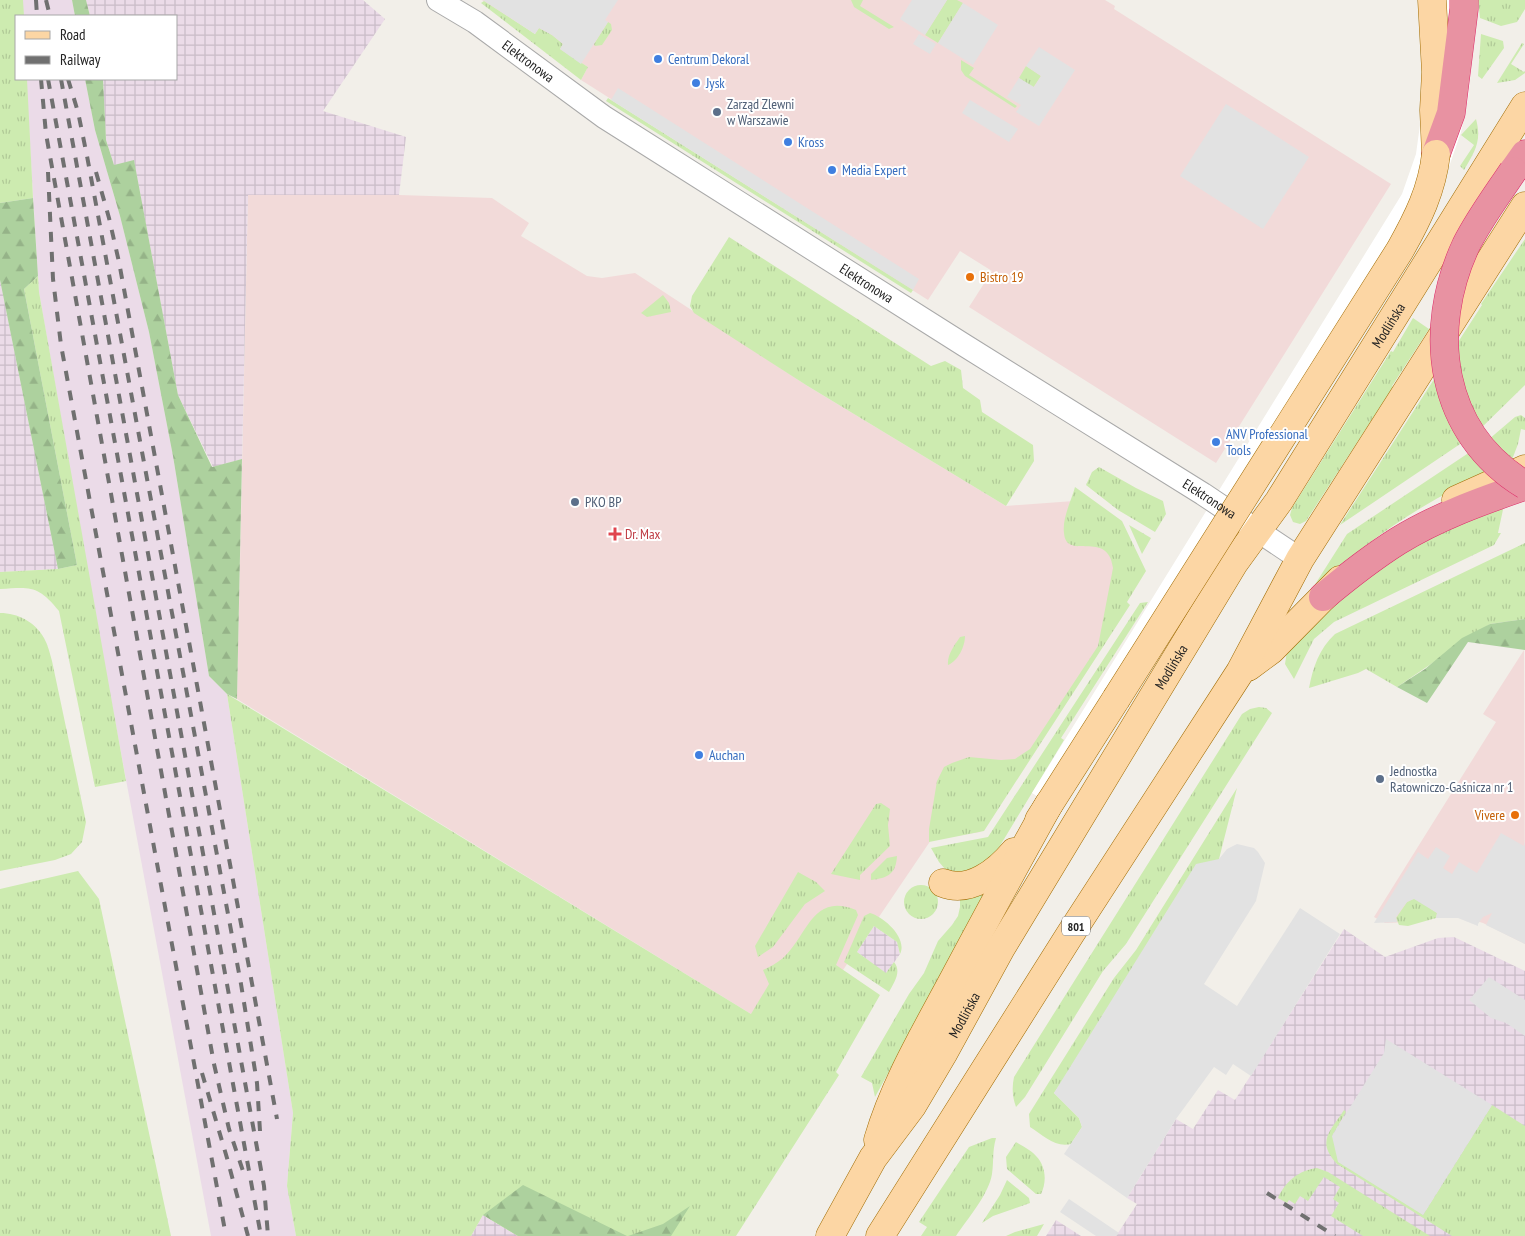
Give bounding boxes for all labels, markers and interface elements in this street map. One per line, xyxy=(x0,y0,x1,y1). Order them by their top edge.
legend xyxy=(15,15,178,80)
text: Road xyxy=(60,25,86,44)
street label: Elektronowa xyxy=(499,36,558,86)
text: Railway xyxy=(60,50,101,69)
place label: Centrum Dekoral xyxy=(668,50,750,68)
marker: Centrum Dekoral xyxy=(652,53,664,65)
place label: Jysk xyxy=(705,74,725,92)
marker: Jysk xyxy=(690,77,702,89)
place label: Zarząd Zlewni w Warszawie xyxy=(727,95,794,129)
marker: Zarząd Zlewni w Warszawie xyxy=(711,106,723,118)
place label: Kross xyxy=(798,133,824,151)
marker: Kross xyxy=(782,136,794,148)
place label: Media Expert xyxy=(842,161,906,179)
marker: Media Expert xyxy=(826,164,838,176)
street label: Elektronowa xyxy=(836,260,897,307)
place label: Bistro 19 xyxy=(980,268,1024,286)
marker: Bistro 19 xyxy=(964,271,976,283)
street label: Modlińska xyxy=(1368,300,1409,351)
place label: ANV Professional Tools xyxy=(1226,425,1309,459)
marker: ANV Professional Tools xyxy=(1210,436,1222,448)
street label: Elektronowa xyxy=(1179,475,1240,523)
place label: PKO BP xyxy=(585,493,622,511)
marker: PKO BP xyxy=(569,496,581,508)
place label: Dr. Max xyxy=(625,525,661,543)
marker: Dr. Max xyxy=(609,528,621,540)
street label: Modlińska xyxy=(1151,641,1192,693)
place label: Auchan xyxy=(709,746,745,764)
marker: Auchan xyxy=(693,749,705,761)
place label: Jednostka Ratowniczo-Gaśnicza nr 1 xyxy=(1389,762,1513,796)
marker: Jednostka Ratowniczo-Gaśnicza nr 1 xyxy=(1374,773,1386,785)
place label: Vivere xyxy=(1474,806,1505,824)
marker: Vivere xyxy=(1509,809,1521,821)
road number: 801 xyxy=(1062,916,1090,936)
street label: Modlińska xyxy=(945,989,984,1041)

